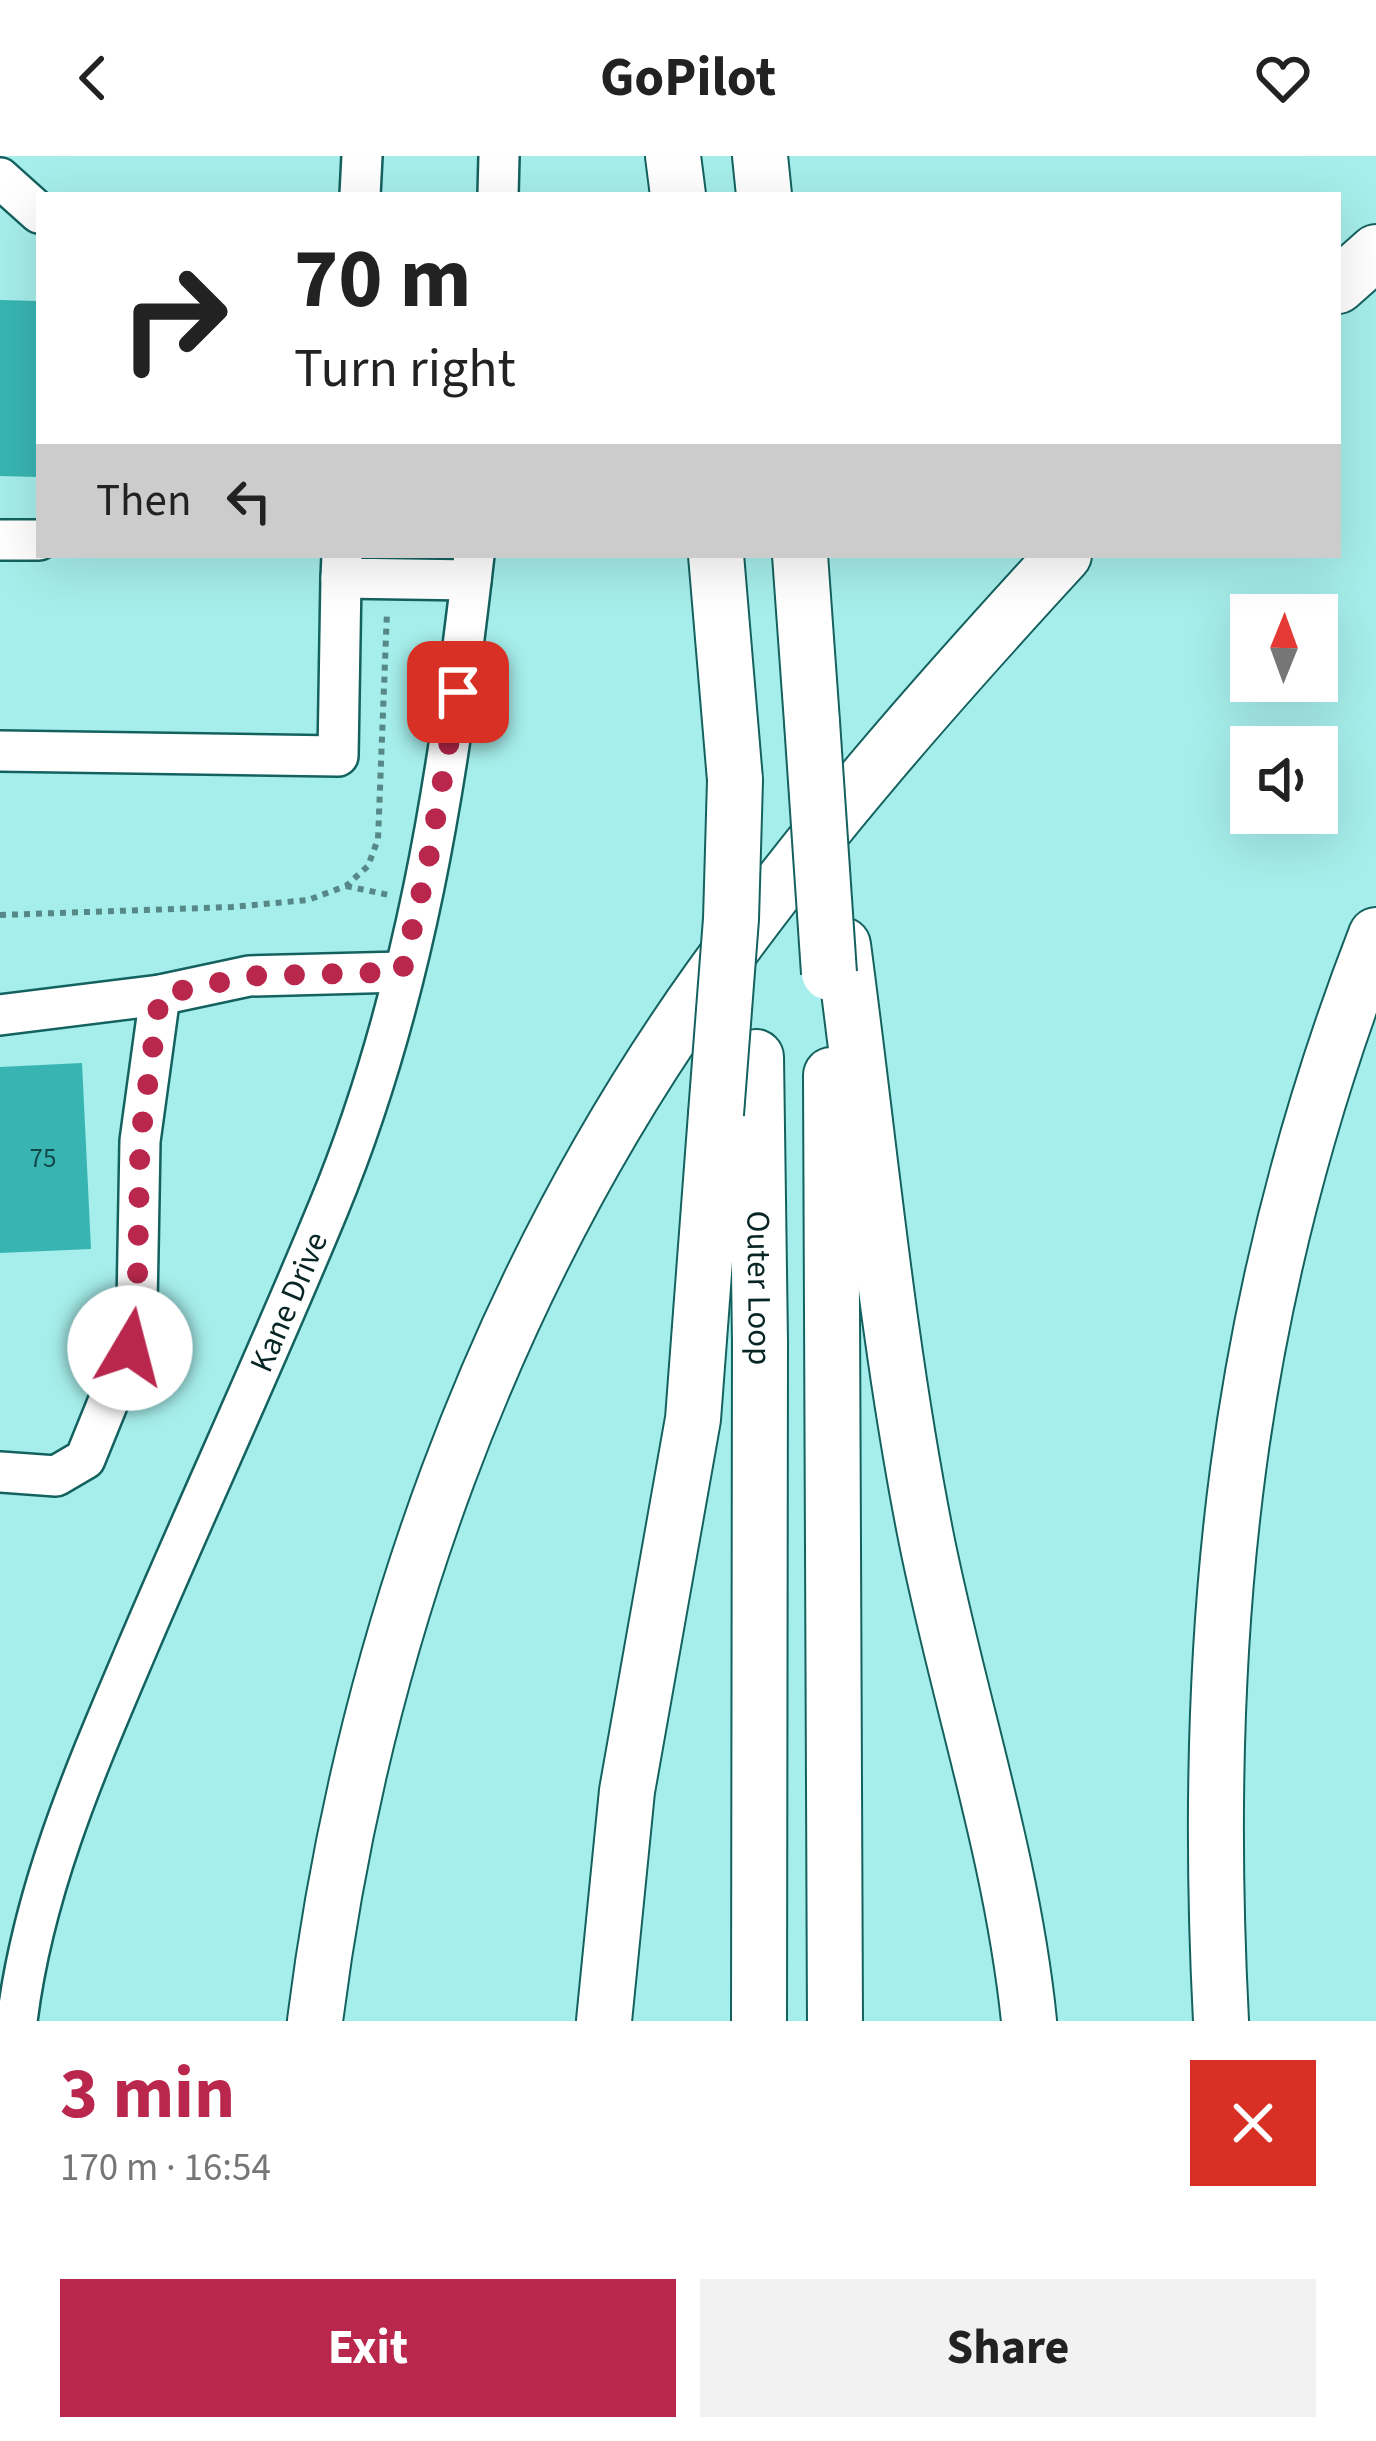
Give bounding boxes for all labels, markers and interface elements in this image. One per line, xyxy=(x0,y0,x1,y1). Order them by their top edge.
text: GoPilot xyxy=(600,40,776,117)
icon: back xyxy=(60,45,126,111)
icon: heart xyxy=(1250,45,1316,111)
text: 70 m xyxy=(294,220,472,340)
icon: right xyxy=(96,240,252,396)
text: Turn right xyxy=(294,331,516,408)
icon: left xyxy=(216,468,282,534)
text: Then xyxy=(96,469,192,533)
north arrow xyxy=(1230,594,1338,702)
map controls xyxy=(1230,594,1338,834)
pin xyxy=(407,641,509,743)
icon: arrive xyxy=(425,659,491,725)
button: sound xyxy=(1230,726,1338,834)
house number: 75 xyxy=(30,1139,56,1178)
street label: Outer Loop xyxy=(735,1210,784,1365)
street label: Kane Drive xyxy=(238,1225,339,1379)
position arrow xyxy=(67,1285,193,1411)
text: 3 min xyxy=(60,2043,235,2146)
button: close xyxy=(1190,2060,1316,2186)
text: 170 m · 16:54 xyxy=(60,2140,271,2196)
button: Exit xyxy=(60,2279,676,2417)
button: Share xyxy=(700,2279,1316,2417)

